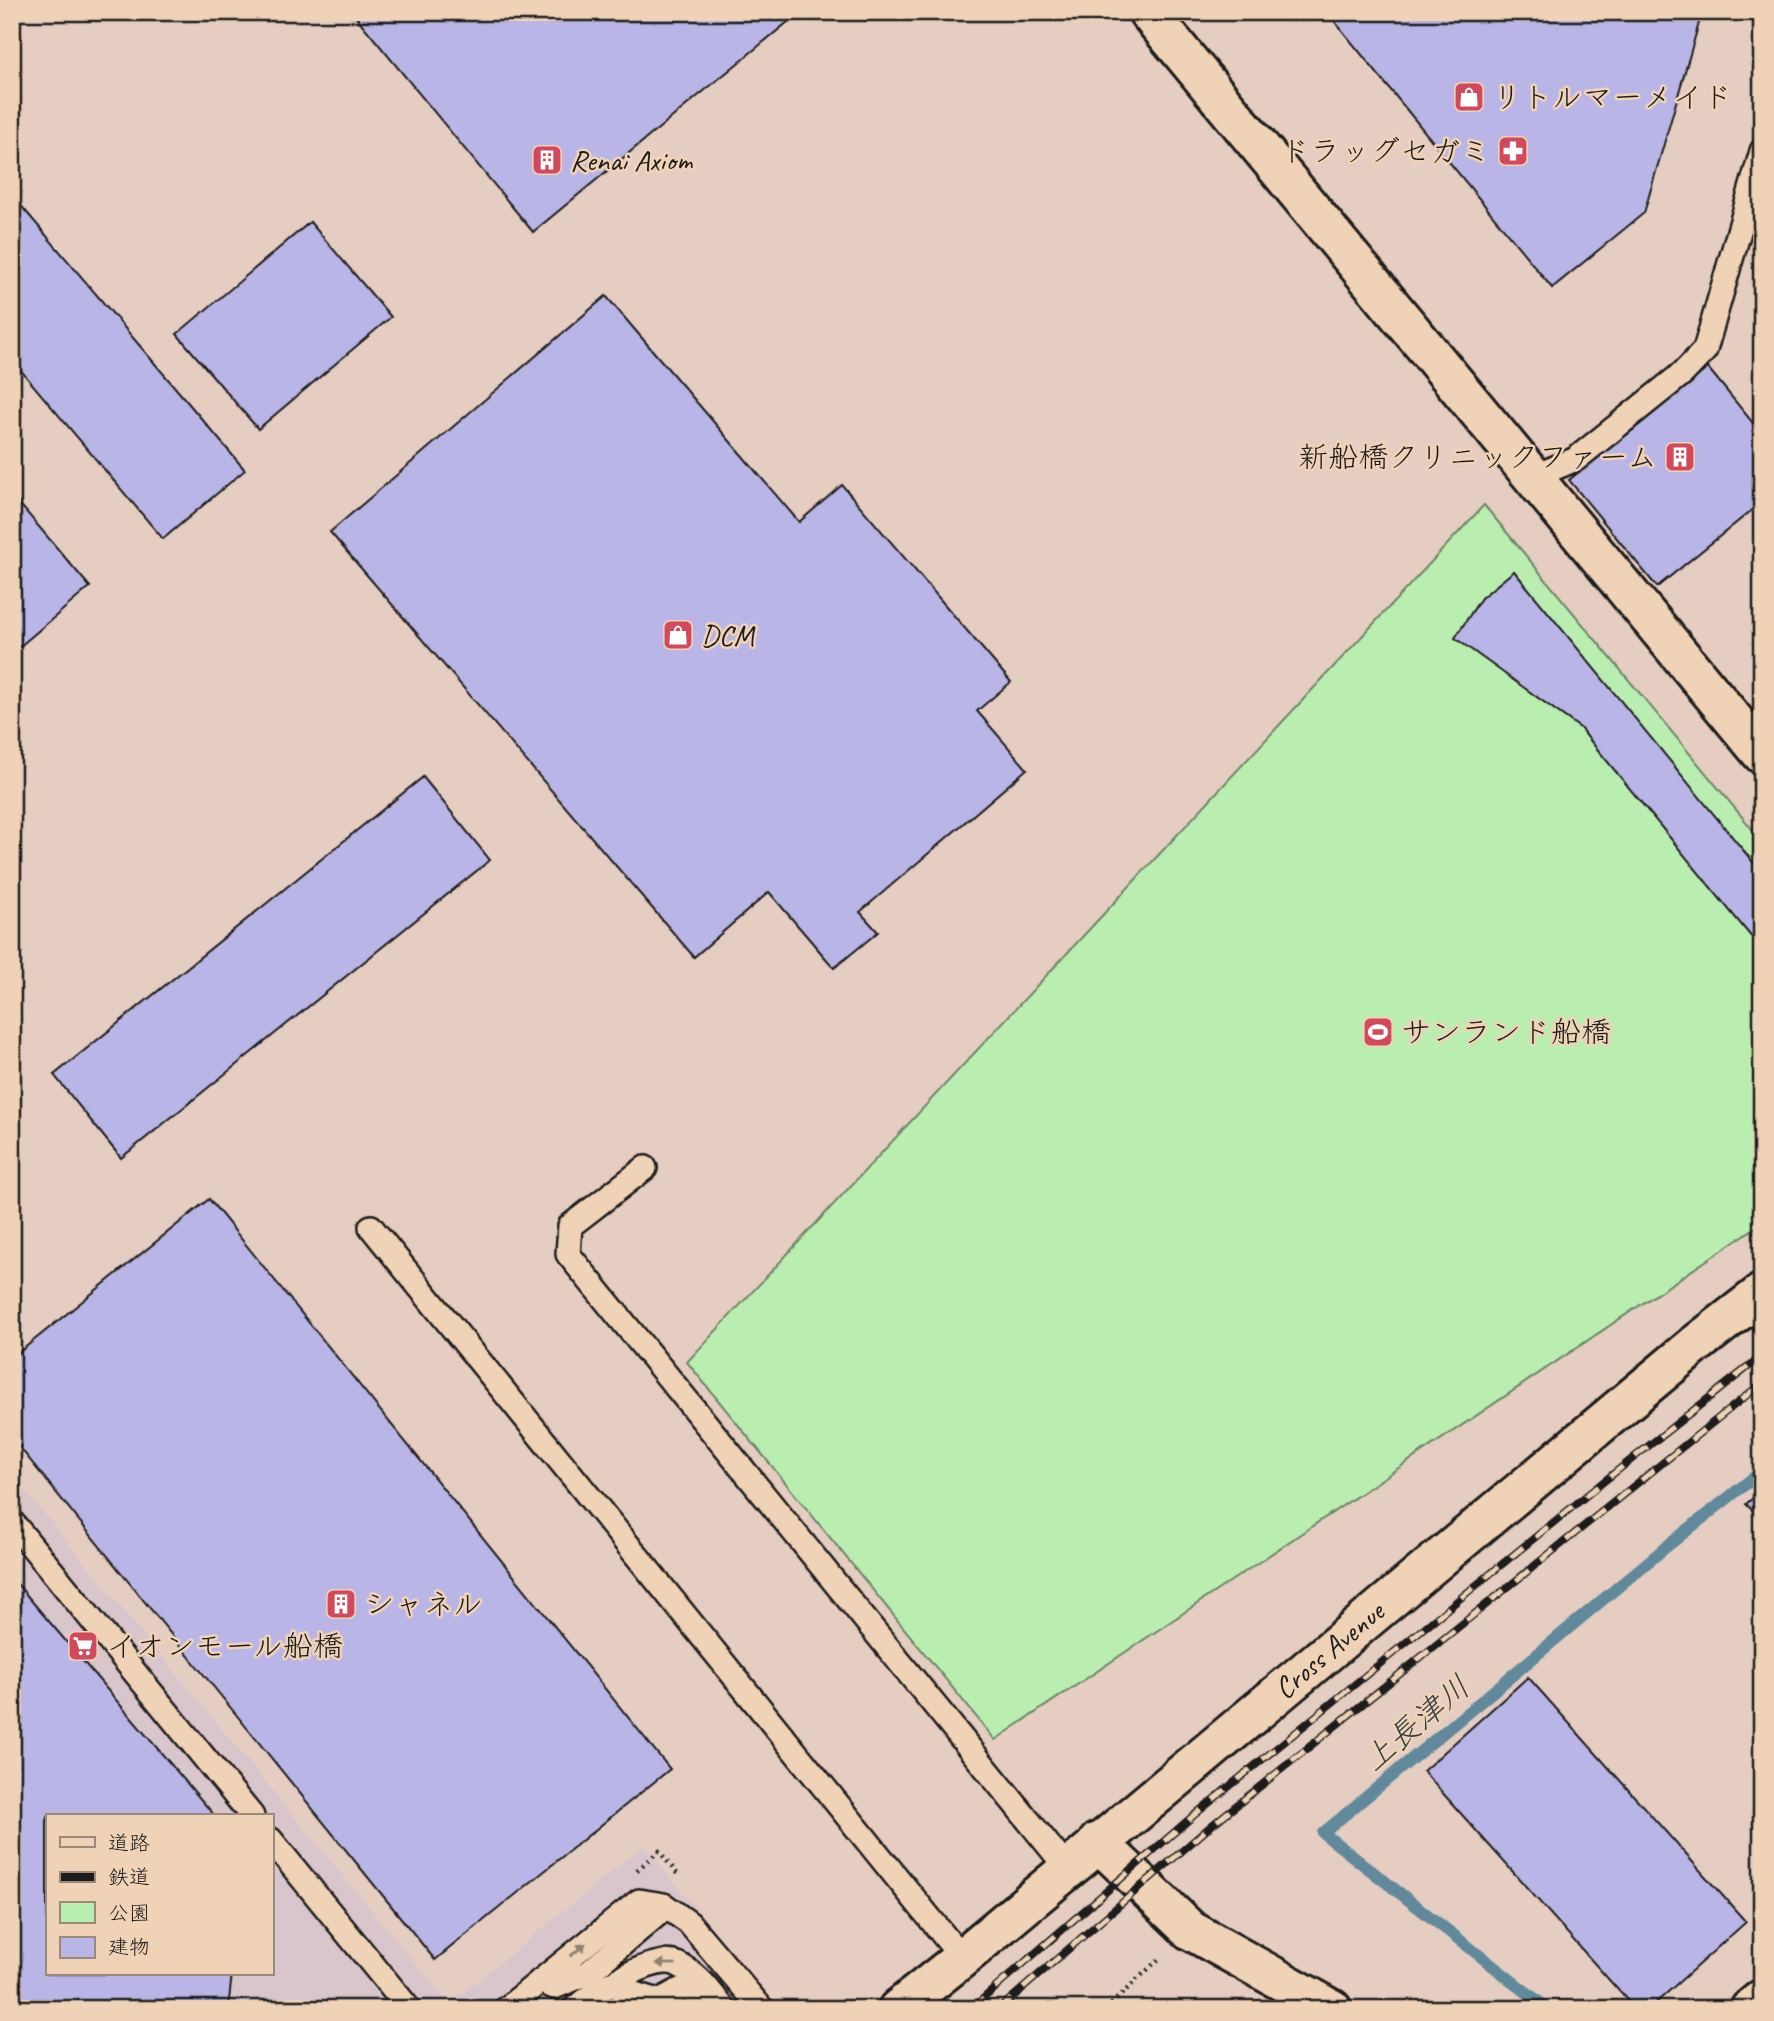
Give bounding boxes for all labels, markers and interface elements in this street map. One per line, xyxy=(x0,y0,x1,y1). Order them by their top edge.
place label: リトルマーメイド xyxy=(1492,78,1733,116)
shop icon: リトルマーメイド xyxy=(1452,80,1486,114)
place label: ドラッグセガミ xyxy=(1280,132,1490,170)
pharmacy icon: ドラッグセガミ xyxy=(1496,134,1530,168)
place label: Renai Axiom xyxy=(570,141,694,179)
building icon: Renai Axiom xyxy=(530,143,564,177)
place label: 新船橋クリニックファーム xyxy=(1298,438,1657,476)
building icon: 新船橋クリニックファーム xyxy=(1663,440,1697,474)
place label: DCM xyxy=(701,616,756,654)
shop icon: DCM xyxy=(661,618,695,652)
place label: サンランド船橋 xyxy=(1401,1013,1611,1051)
sports icon: サンランド船橋 xyxy=(1361,1015,1395,1049)
place label: シャネル xyxy=(364,1585,483,1623)
building icon: シャネル xyxy=(324,1587,358,1621)
street label: Cross Avenue xyxy=(1266,1592,1394,1707)
place label: イオンモール船橋 xyxy=(106,1627,343,1665)
supermarket icon: イオンモール船橋 xyxy=(66,1629,100,1663)
water label: 上長津川 xyxy=(1354,1667,1479,1780)
legend xyxy=(46,1814,273,1976)
text: 道路 xyxy=(108,1830,150,1856)
text: 鉄道 xyxy=(108,1864,150,1890)
text: 公園 xyxy=(108,1900,150,1926)
text: 建物 xyxy=(108,1934,150,1960)
one-way arrow xyxy=(570,1943,587,1958)
one-way arrow xyxy=(654,1959,676,1970)

